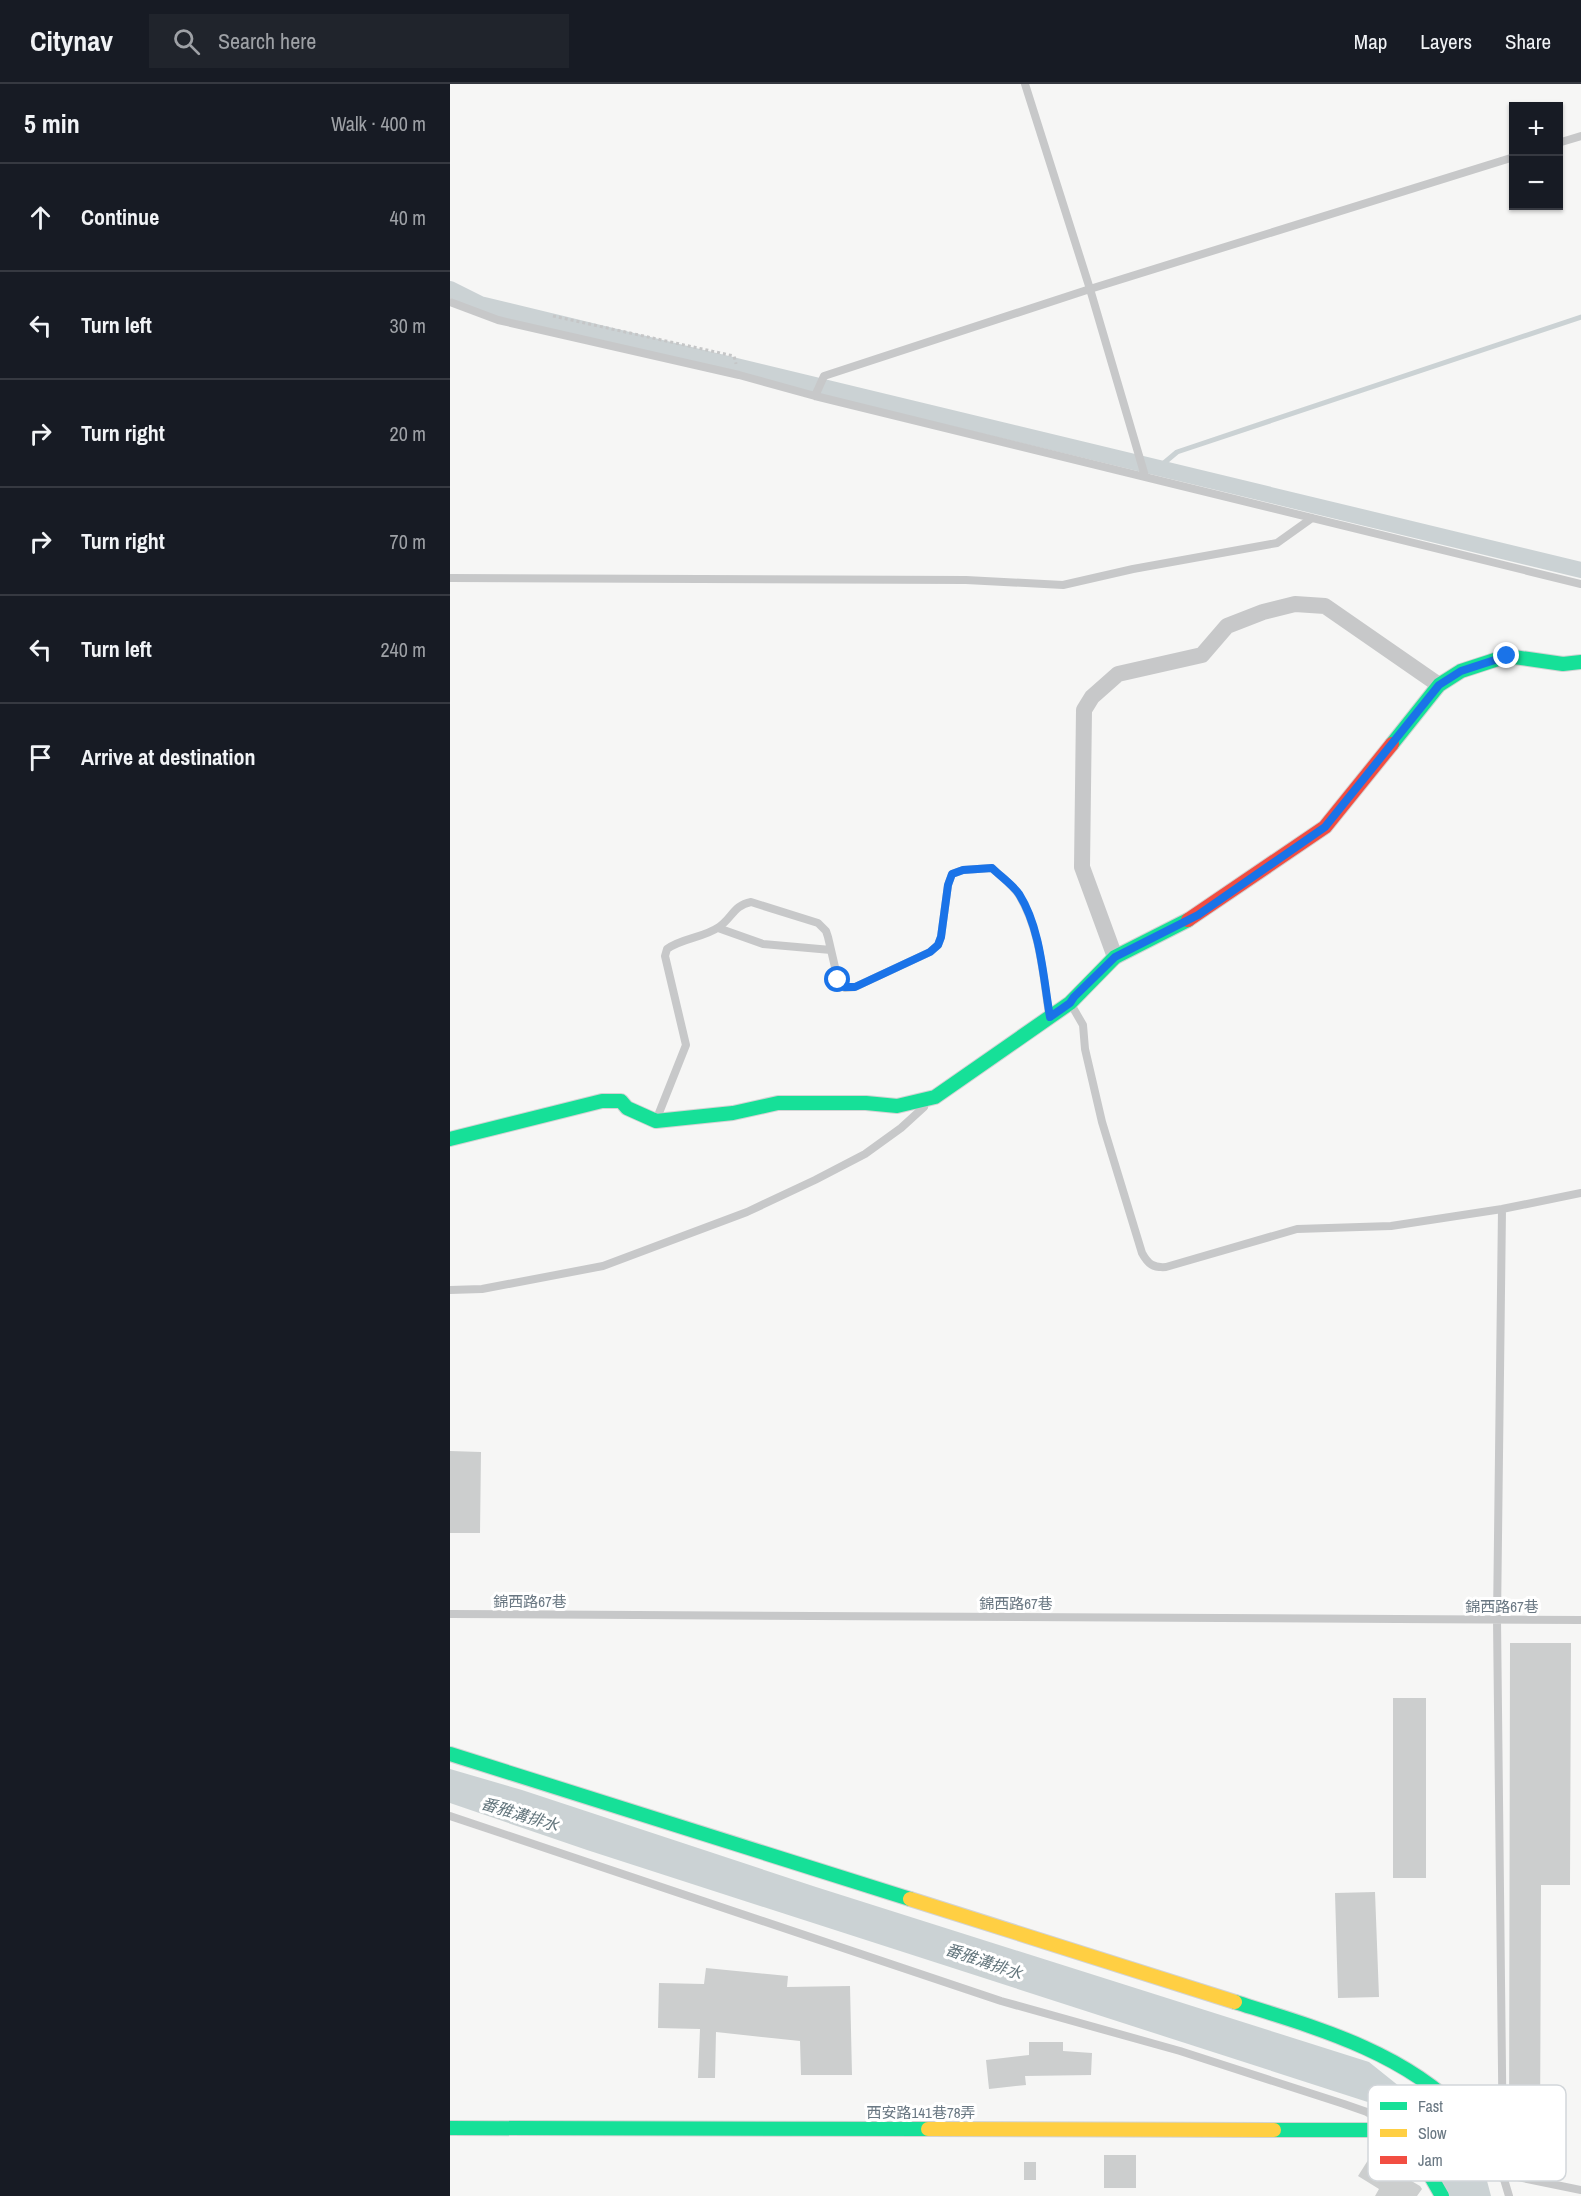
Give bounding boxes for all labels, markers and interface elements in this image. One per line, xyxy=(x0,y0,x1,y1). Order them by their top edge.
search box xyxy=(149,14,569,68)
text: Citynav xyxy=(30,22,113,60)
icon: search xyxy=(170,25,203,58)
text: Search here xyxy=(218,26,316,56)
text: Map xyxy=(1354,27,1387,56)
text: Layers xyxy=(1420,27,1472,56)
text: Share xyxy=(1505,27,1551,56)
map controls xyxy=(1509,102,1563,210)
button: + xyxy=(1509,102,1563,156)
text: 5 min xyxy=(24,106,80,141)
text: Walk · 400 m xyxy=(331,110,426,137)
button: − xyxy=(1509,156,1563,210)
icon: ahead xyxy=(24,201,57,234)
text: Continue xyxy=(81,202,159,232)
text: 40 m xyxy=(390,204,426,231)
icon: left xyxy=(24,309,57,342)
text: Turn left xyxy=(81,310,152,340)
text: 30 m xyxy=(390,312,426,339)
icon: right xyxy=(24,417,57,450)
text: Turn right xyxy=(81,418,165,448)
text: 20 m xyxy=(390,420,426,447)
icon: right xyxy=(24,525,57,558)
text: Turn right xyxy=(81,526,165,556)
text: 70 m xyxy=(390,528,426,555)
icon: left xyxy=(24,633,57,666)
text: Turn left xyxy=(81,634,152,664)
text: 240 m xyxy=(380,636,426,663)
route end xyxy=(1493,642,1519,668)
icon: arrive xyxy=(24,741,57,774)
text: Arrive at destination xyxy=(81,742,255,772)
route start xyxy=(824,966,850,992)
street label: 錦西路67巷 xyxy=(493,1591,567,1612)
street label: 錦西路67巷 xyxy=(979,1593,1053,1614)
street label: 錦西路67巷 xyxy=(1465,1596,1539,1617)
water label: 番雅溝排水 xyxy=(479,1792,562,1837)
water label: 番雅溝排水 xyxy=(943,1938,1026,1985)
legend xyxy=(1368,2085,1566,2181)
text: Fast xyxy=(1418,2095,1443,2117)
street label: 西安路141巷78弄 xyxy=(866,2102,976,2123)
text: Slow xyxy=(1418,2122,1447,2144)
text: Jam xyxy=(1418,2149,1443,2171)

